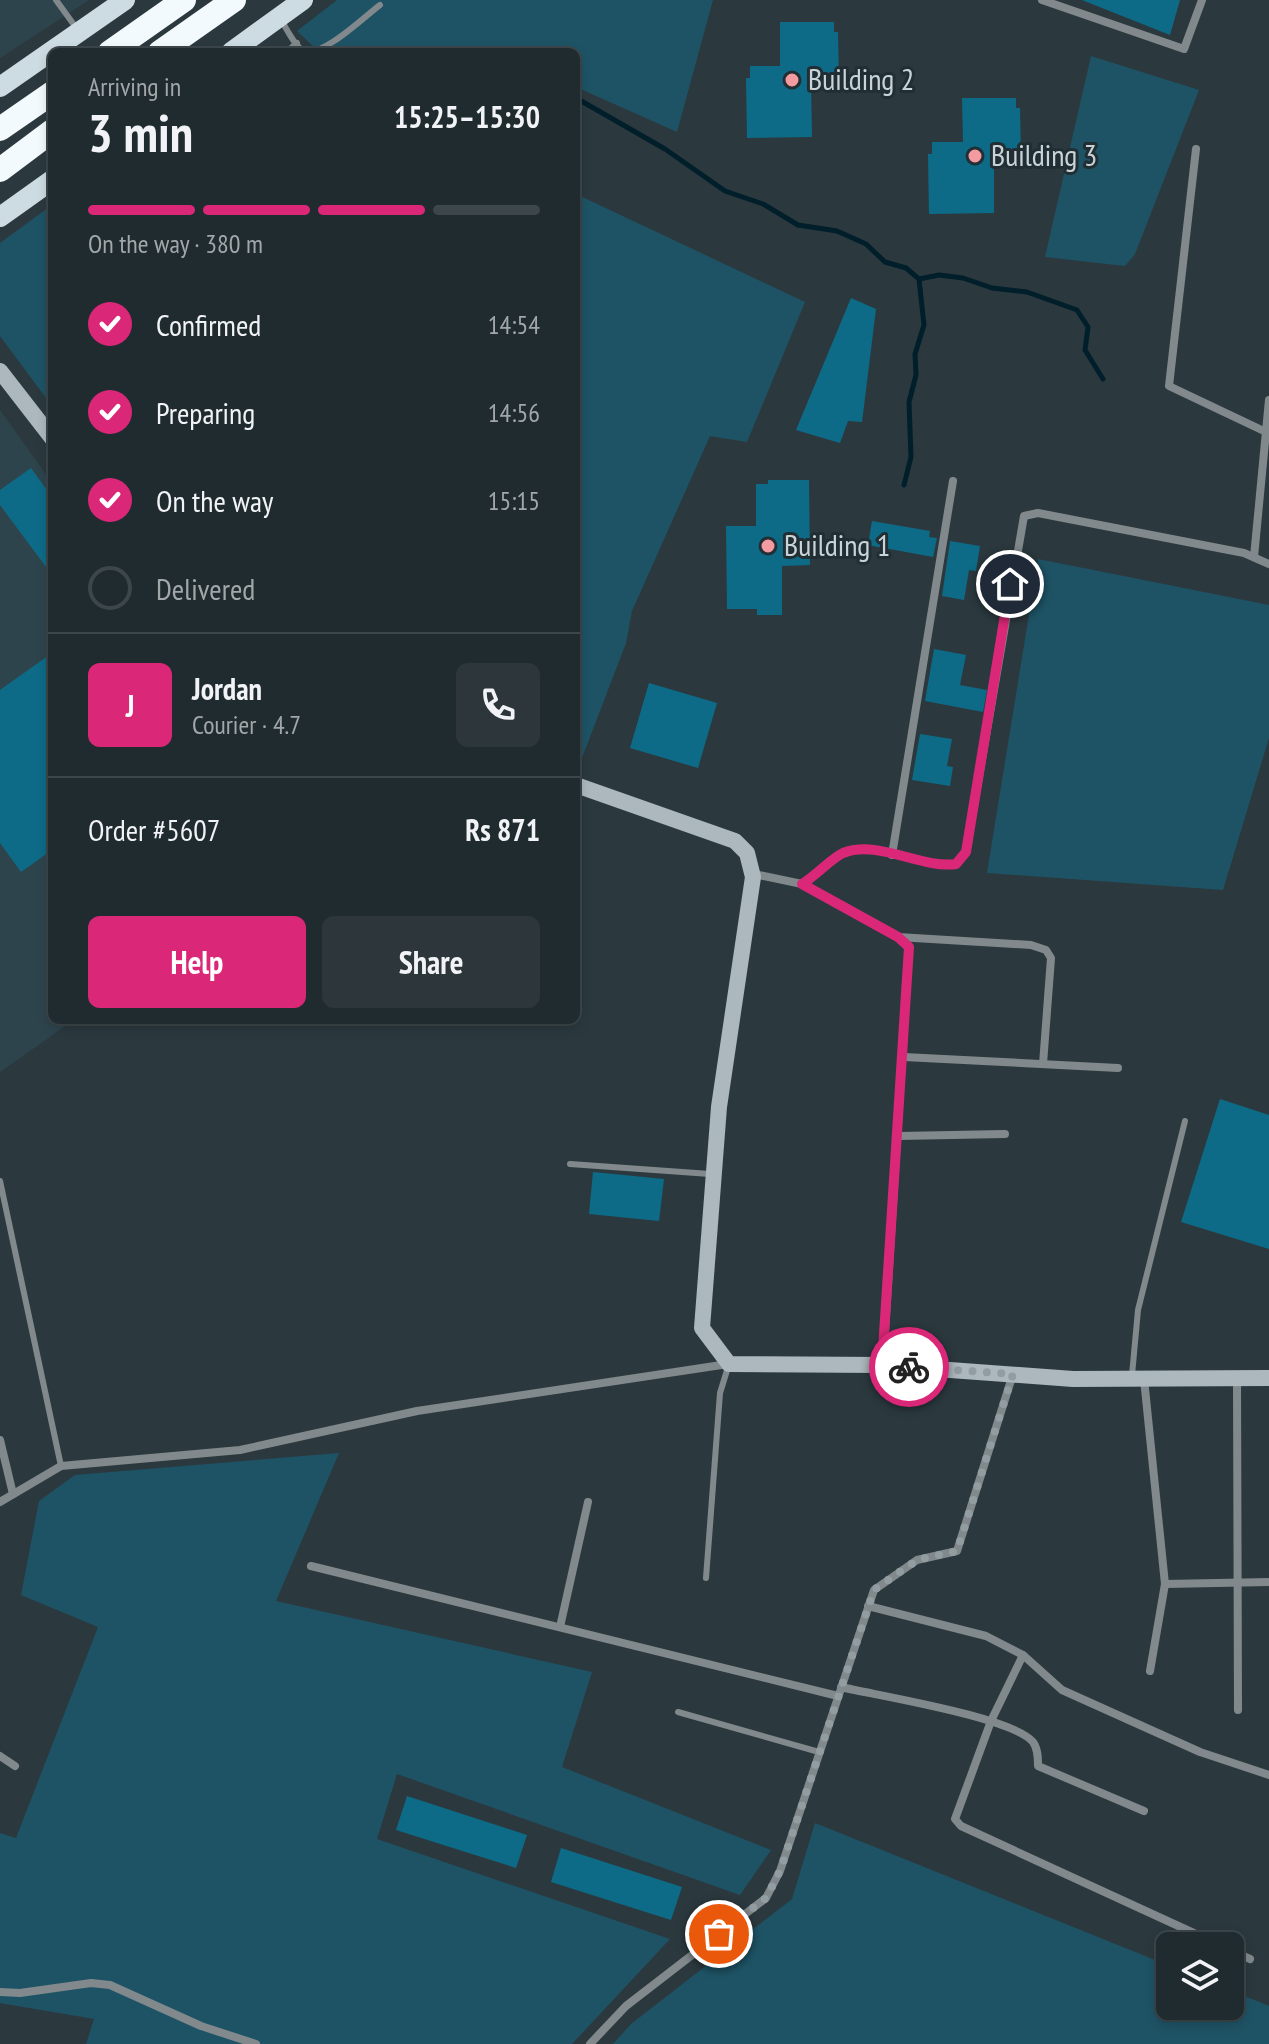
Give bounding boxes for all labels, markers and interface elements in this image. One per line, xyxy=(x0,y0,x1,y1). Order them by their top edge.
place label: Building 2 xyxy=(808,59,914,98)
text: Arriving in xyxy=(88,70,181,103)
marker: Building 2 xyxy=(783,71,801,89)
text: 15:25–15:30 xyxy=(394,97,540,136)
text: 3 min xyxy=(88,99,193,166)
place label: Building 3 xyxy=(991,135,1097,174)
marker: Building 3 xyxy=(966,147,984,165)
text: On the way · 380 m xyxy=(88,227,263,260)
icon: check xyxy=(88,302,132,346)
text: Confirmed xyxy=(156,305,261,344)
text: 14:54 xyxy=(488,308,540,341)
icon: check xyxy=(88,390,132,434)
text: Preparing xyxy=(156,393,255,432)
text: 14:56 xyxy=(488,396,540,429)
icon: check xyxy=(88,478,132,522)
text: On the way xyxy=(156,481,273,520)
text: 15:15 xyxy=(488,484,540,517)
place label: Building 1 xyxy=(784,525,890,564)
marker: Building 1 xyxy=(759,537,777,555)
pin xyxy=(976,550,1044,618)
icon: home xyxy=(988,562,1032,606)
text: Delivered xyxy=(156,569,255,608)
button: phone xyxy=(456,663,540,747)
text: Jordan xyxy=(192,669,262,708)
text: J xyxy=(126,686,134,725)
text: Courier · 4.7 xyxy=(192,708,301,741)
text: Order #5607 xyxy=(88,810,220,849)
text: Rs 871 xyxy=(465,810,540,849)
button: Help xyxy=(88,916,306,1008)
button: Share xyxy=(322,916,540,1008)
courier xyxy=(869,1327,949,1407)
icon: bike xyxy=(887,1345,931,1389)
pin xyxy=(685,1900,753,1968)
icon: bag xyxy=(697,1912,741,1956)
map controls xyxy=(1156,1932,1244,2020)
button: layers xyxy=(1156,1932,1244,2020)

